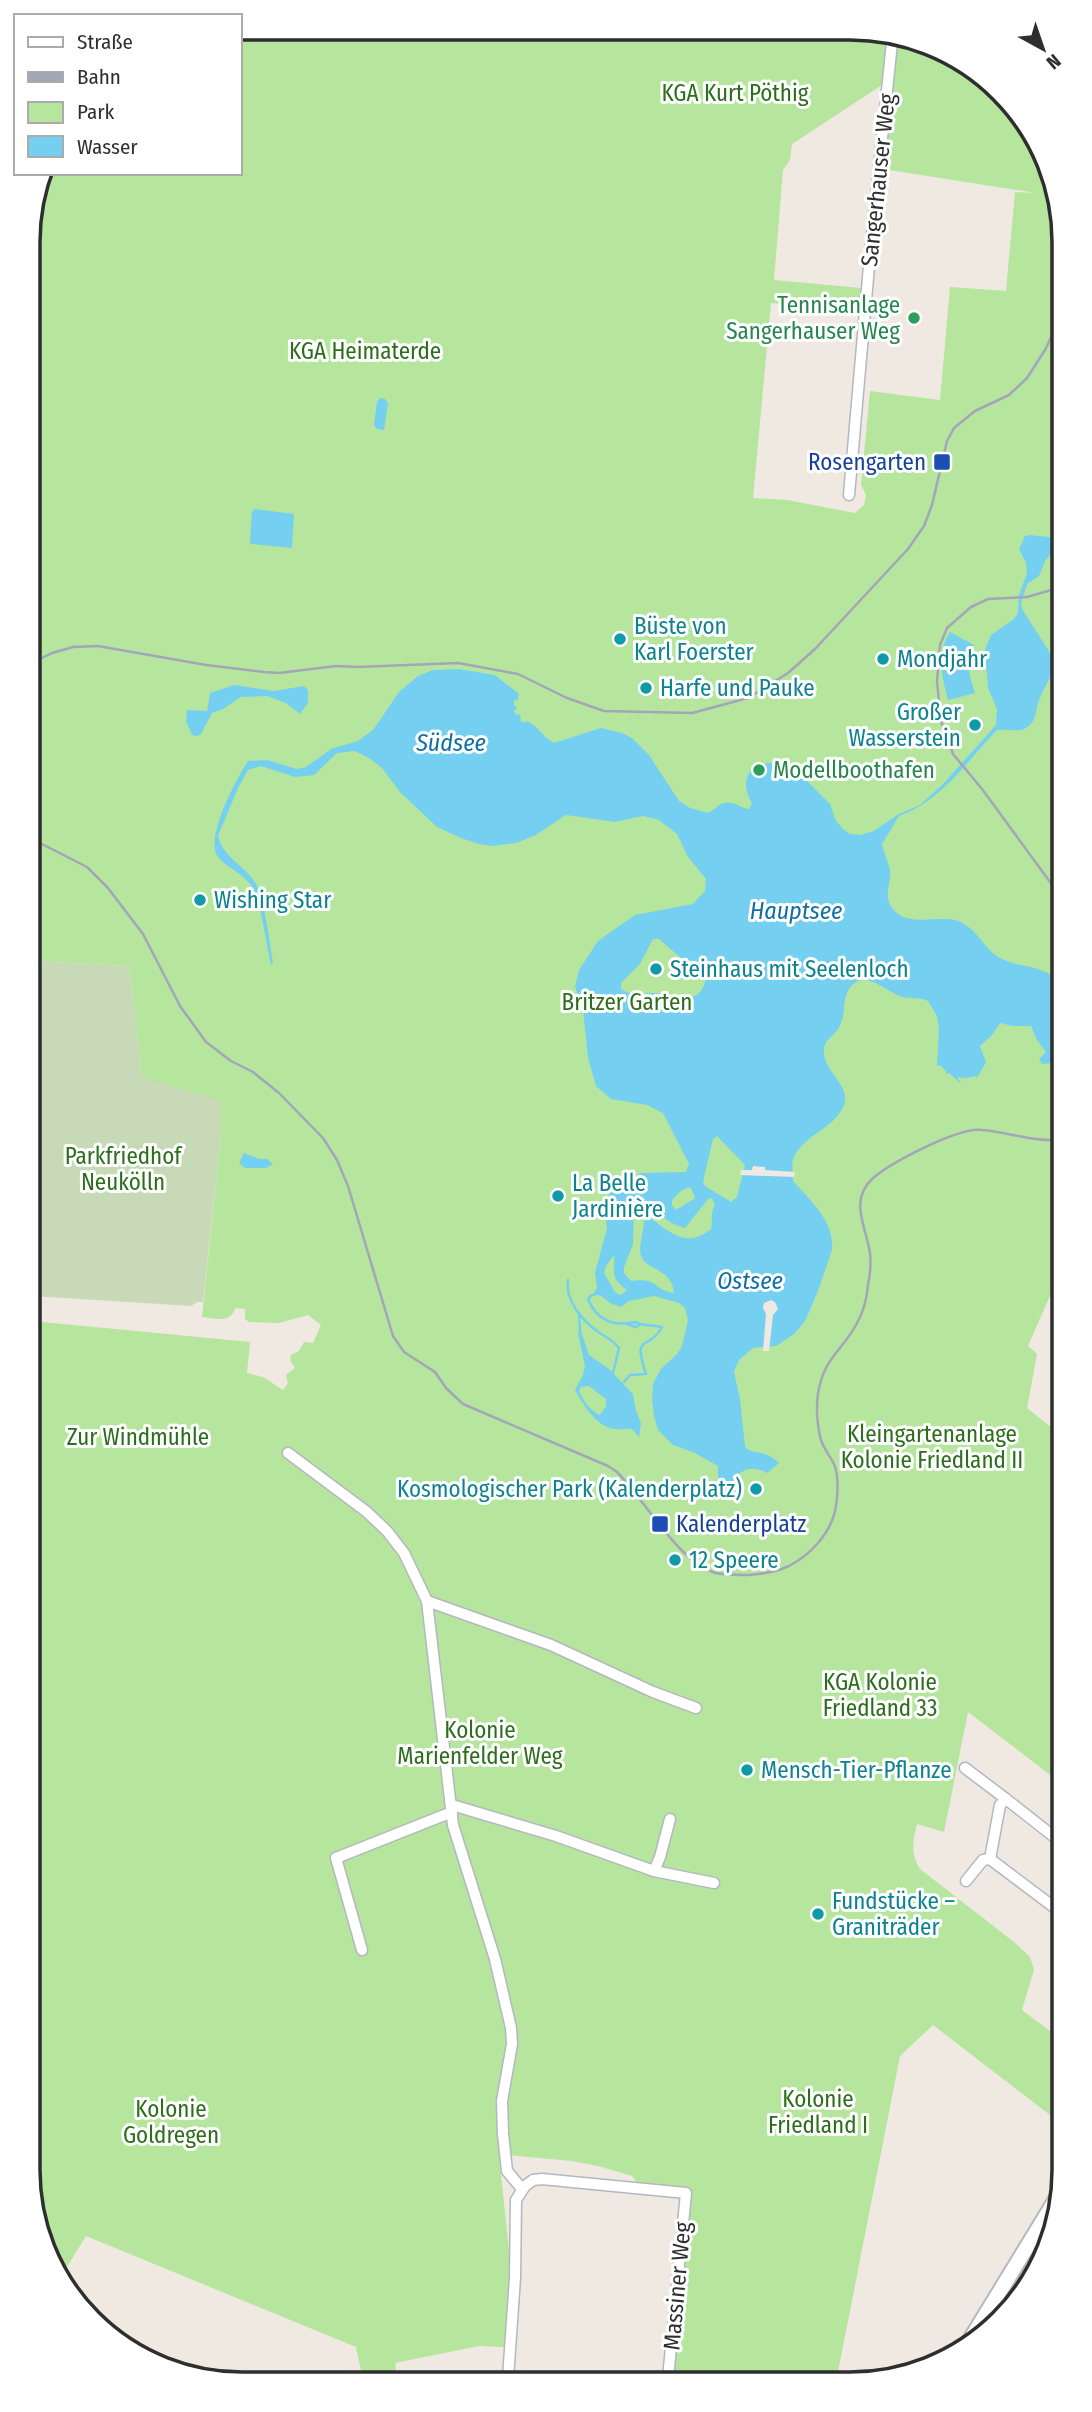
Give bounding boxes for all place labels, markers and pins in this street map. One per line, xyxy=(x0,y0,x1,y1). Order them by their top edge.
place label: Tennisanlage Sangerhauser Weg xyxy=(726,291,900,345)
marker: Tennisanlage Sangerhauser Weg xyxy=(906,310,922,326)
place label: Rosengarten xyxy=(808,448,926,476)
marker: Rosengarten xyxy=(932,452,952,472)
place label: Büste von Karl Foerster xyxy=(634,612,754,666)
marker: Büste von Karl Foerster xyxy=(612,631,628,647)
place label: Mondjahr xyxy=(897,645,987,673)
marker: Mondjahr xyxy=(875,651,891,667)
place label: Harfe und Pauke xyxy=(660,674,815,702)
marker: Harfe und Pauke xyxy=(638,680,654,696)
place label: Großer Wasserstein xyxy=(849,698,961,752)
marker: Großer Wasserstein xyxy=(967,717,983,733)
place label: Modellboothafen xyxy=(773,756,935,784)
marker: Modellboothafen xyxy=(751,762,767,778)
place label: Wishing Star xyxy=(214,886,331,914)
marker: Wishing Star xyxy=(192,892,208,908)
place label: Steinhaus mit Seelenloch xyxy=(670,955,909,983)
marker: Steinhaus mit Seelenloch xyxy=(648,961,664,977)
place label: La Belle Jardinière xyxy=(572,1169,663,1223)
marker: La Belle Jardinière xyxy=(550,1188,566,1204)
place label: Kosmologischer Park (Kalenderplatz) xyxy=(397,1475,742,1503)
marker: Kosmologischer Park (Kalenderplatz) xyxy=(748,1481,764,1497)
place label: Kalenderplatz xyxy=(676,1510,806,1538)
marker: Kalenderplatz xyxy=(650,1514,670,1534)
place label: 12 Speere xyxy=(689,1546,779,1574)
marker: 12 Speere xyxy=(667,1552,683,1568)
place label: Mensch-Tier-Pflanze xyxy=(761,1756,952,1784)
marker: Mensch-Tier-Pflanze xyxy=(739,1762,755,1778)
place label: Fundstücke – Graniträder xyxy=(832,1887,955,1941)
marker: Fundstücke – Graniträder xyxy=(810,1906,826,1922)

